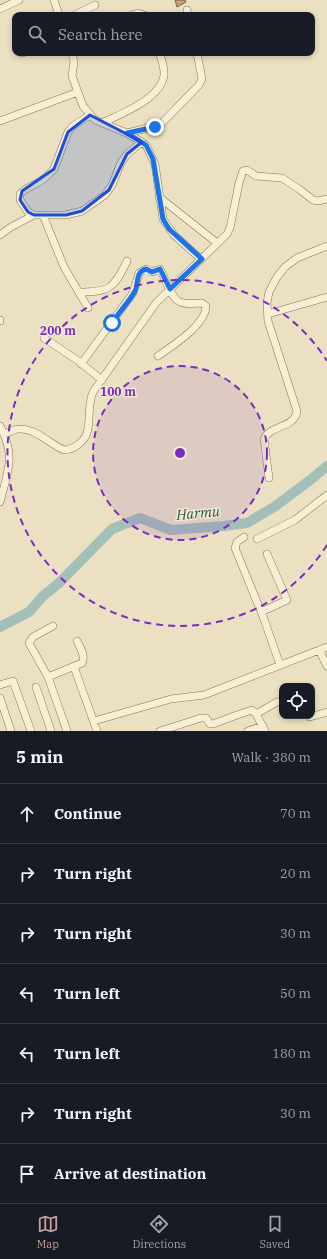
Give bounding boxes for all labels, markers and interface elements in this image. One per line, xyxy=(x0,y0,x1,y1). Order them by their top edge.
search box xyxy=(12,12,315,56)
icon: search xyxy=(26,23,48,45)
text: Search here xyxy=(58,25,143,44)
route end xyxy=(146,118,164,136)
route start xyxy=(103,314,121,332)
text: 200 m xyxy=(40,323,76,338)
text: 100 m xyxy=(100,384,136,399)
centre of rings xyxy=(173,446,187,460)
water label: Harmu xyxy=(174,502,221,524)
map controls xyxy=(279,683,315,719)
button: locate xyxy=(279,683,315,719)
text: 5 min xyxy=(16,746,64,768)
text: Walk · 380 m xyxy=(232,749,311,766)
icon: ahead xyxy=(16,803,38,825)
text: Continue xyxy=(54,804,121,823)
text: 70 m xyxy=(280,805,311,822)
icon: right xyxy=(16,863,38,885)
text: Turn right xyxy=(54,864,132,883)
text: 20 m xyxy=(280,865,311,882)
icon: right xyxy=(16,923,38,945)
text: Turn right xyxy=(54,924,132,943)
text: 30 m xyxy=(280,925,311,942)
icon: left xyxy=(16,983,38,1005)
text: Turn left xyxy=(54,984,120,1003)
text: 50 m xyxy=(280,985,311,1002)
icon: left xyxy=(16,1043,38,1065)
text: Turn left xyxy=(54,1044,120,1063)
text: 180 m xyxy=(272,1045,311,1062)
icon: right xyxy=(16,1103,38,1125)
text: Turn right xyxy=(54,1104,132,1123)
text: 30 m xyxy=(280,1105,311,1122)
icon: arrive xyxy=(16,1163,38,1185)
text: Arrive at destination xyxy=(54,1164,206,1183)
tab: Map xyxy=(37,1213,59,1251)
tab: Directions xyxy=(132,1213,186,1251)
tab: Saved xyxy=(259,1213,290,1251)

